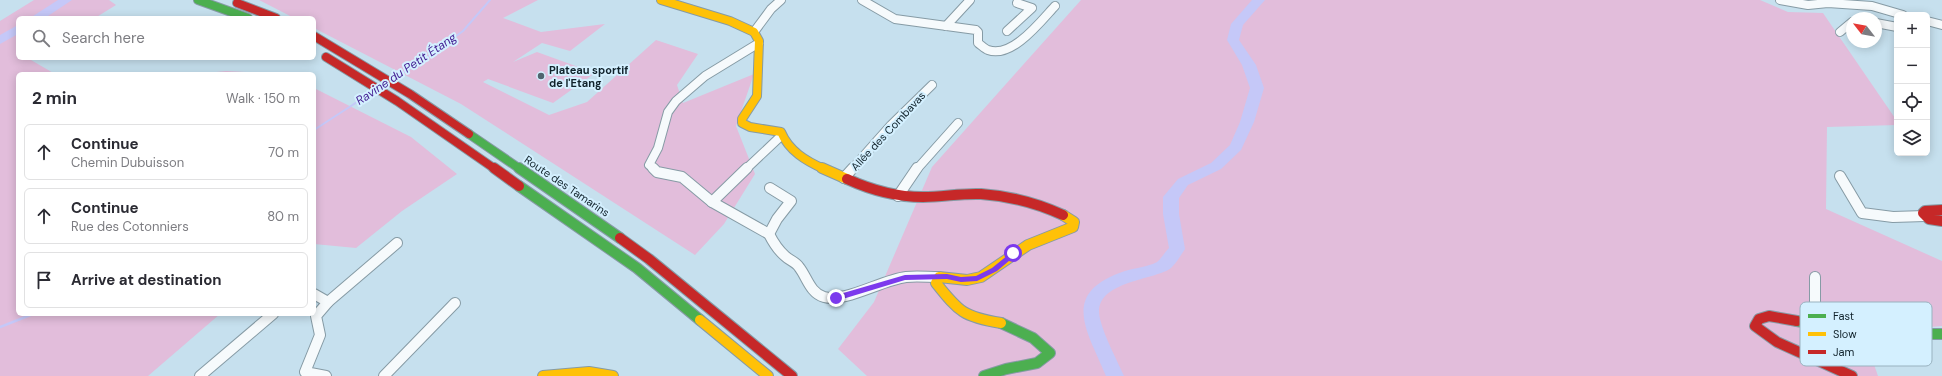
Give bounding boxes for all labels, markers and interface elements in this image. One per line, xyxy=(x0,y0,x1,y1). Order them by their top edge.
north arrow xyxy=(1846,12,1882,48)
map controls xyxy=(1894,12,1930,156)
button: + xyxy=(1894,12,1930,48)
search box xyxy=(16,16,316,60)
icon: search xyxy=(30,27,52,49)
text: Search here xyxy=(62,28,145,48)
water label: Ravine du Petit Étang xyxy=(353,29,460,109)
button: − xyxy=(1894,48,1930,84)
place label: Plateau sportif de l'Etang xyxy=(549,63,628,90)
marker: Plateau sportif de l'Etang xyxy=(536,71,546,81)
button: locate xyxy=(1894,84,1930,120)
text: 2 min xyxy=(32,87,77,109)
street label: Allée des Combavas xyxy=(848,89,928,173)
text: Walk · 150 m xyxy=(226,90,300,107)
button: layers xyxy=(1894,120,1930,156)
text: Continue xyxy=(71,134,139,154)
icon: ahead xyxy=(33,141,55,163)
text: 70 m xyxy=(268,144,299,161)
street label: Route des Tamarins xyxy=(522,152,612,220)
text: Chemin Dubuisson xyxy=(71,154,184,171)
text: Continue xyxy=(71,198,139,218)
icon: ahead xyxy=(33,205,55,227)
text: 80 m xyxy=(267,208,299,225)
text: Rue des Cotonniers xyxy=(71,218,189,235)
route start xyxy=(1004,244,1022,262)
icon: arrive xyxy=(33,269,55,291)
text: Arrive at destination xyxy=(71,270,222,290)
route end xyxy=(827,289,845,307)
legend xyxy=(1800,302,1932,366)
text: Fast xyxy=(1833,309,1854,323)
text: Slow xyxy=(1833,327,1857,341)
text: Jam xyxy=(1833,345,1854,359)

